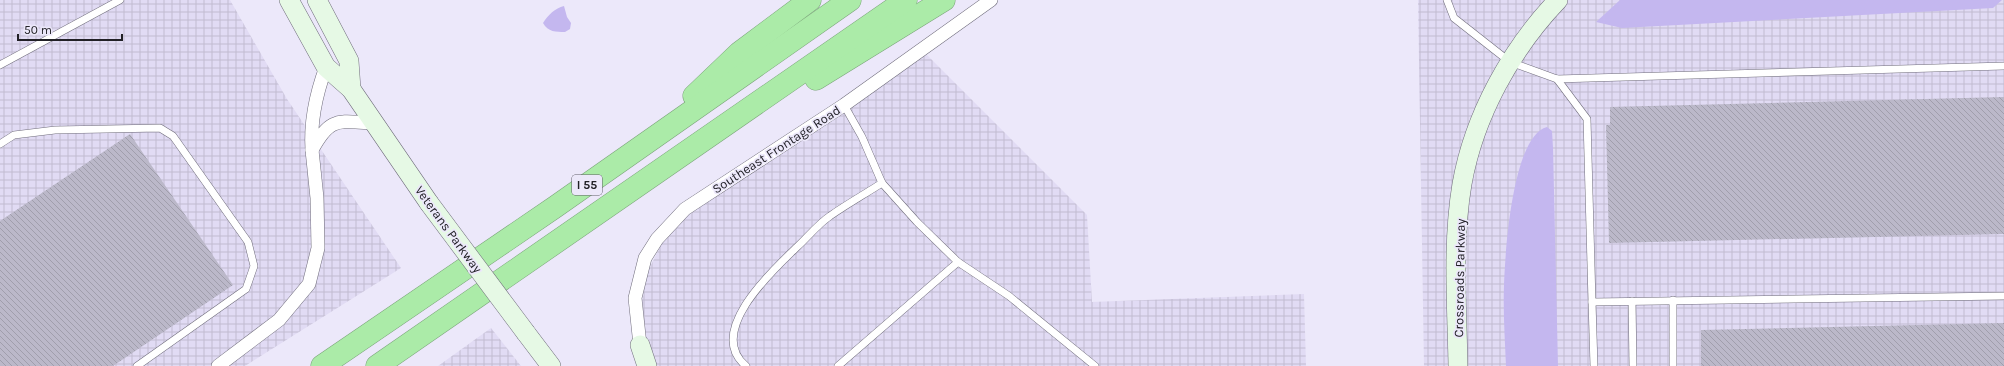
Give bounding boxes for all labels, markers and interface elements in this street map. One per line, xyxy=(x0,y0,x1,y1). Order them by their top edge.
scale bar xyxy=(18,16,122,42)
text: 50 m xyxy=(24,23,52,37)
street label: Southeast Frontage Road xyxy=(709,102,843,196)
road number: I 55 xyxy=(572,175,602,195)
street label: Veterans Parkway xyxy=(412,183,485,276)
street label: Crossroads Parkway xyxy=(1451,218,1468,338)

